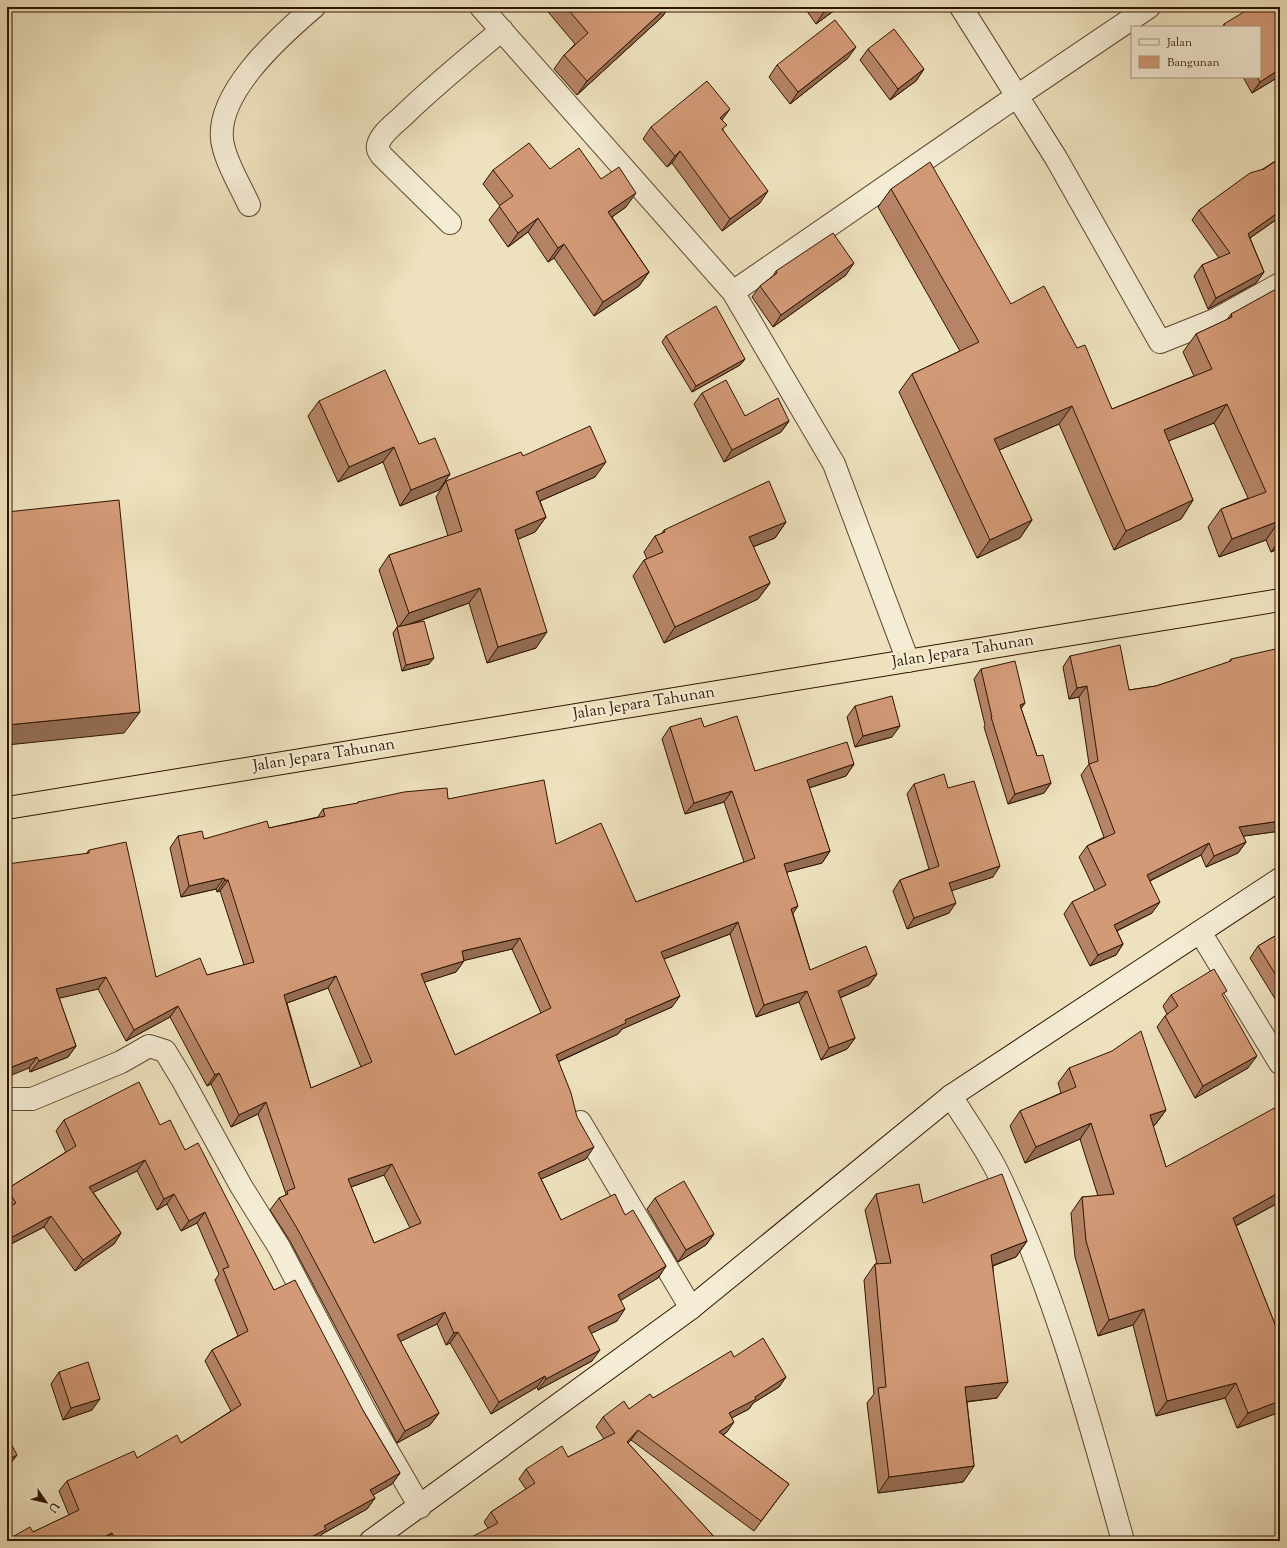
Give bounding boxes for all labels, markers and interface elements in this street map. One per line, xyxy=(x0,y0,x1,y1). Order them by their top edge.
legend xyxy=(1131,26,1261,78)
text: Jalan xyxy=(1166,34,1192,52)
text: Bangunan xyxy=(1167,54,1220,72)
street label: Jalan Jepara Tahunan xyxy=(889,629,1036,675)
street label: Jalan Jepara Tahunan xyxy=(570,681,717,727)
street label: Jalan Jepara Tahunan xyxy=(250,733,397,779)
north arrow xyxy=(26,1482,66,1522)
text: U xyxy=(44,1498,63,1515)

